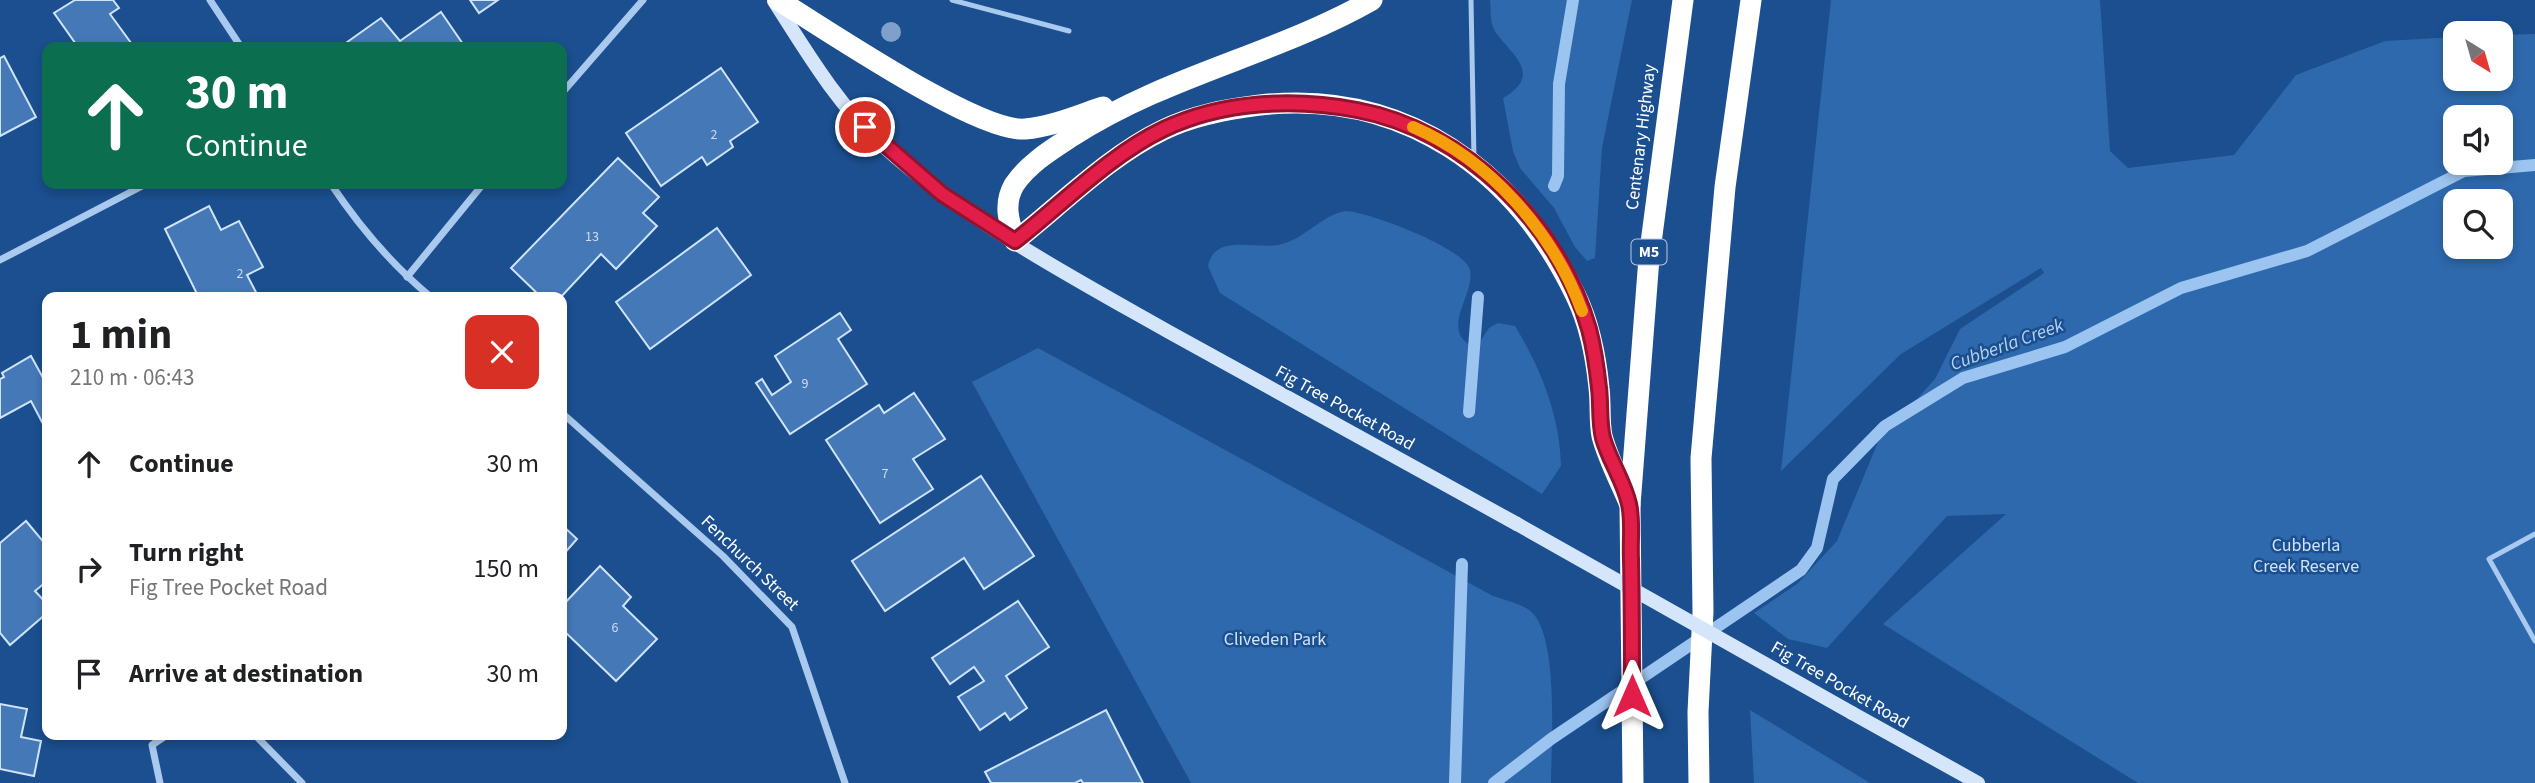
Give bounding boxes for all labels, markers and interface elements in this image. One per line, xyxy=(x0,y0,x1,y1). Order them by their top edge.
north arrow xyxy=(2443,21,2513,91)
map controls xyxy=(2443,21,2513,259)
text: 30 m xyxy=(185,58,289,128)
street label: Centenary Highway xyxy=(1620,62,1662,211)
icon: ahead xyxy=(70,70,161,161)
pin xyxy=(835,97,895,157)
button: sound xyxy=(2443,105,2513,175)
icon: arrive xyxy=(846,108,884,146)
text: Continue xyxy=(185,123,308,169)
house number: 2 xyxy=(711,125,718,145)
button: search xyxy=(2443,189,2513,259)
house number: 13 xyxy=(585,227,599,247)
road number: M5 xyxy=(1632,240,1666,264)
house number: 2 xyxy=(237,264,244,284)
text: 1 min xyxy=(70,305,172,365)
water label: Cubberla Creek xyxy=(1947,312,2068,378)
button: close xyxy=(465,315,539,389)
street label: Fig Tree Pocket Road xyxy=(1271,359,1419,457)
text: 210 m · 06:43 xyxy=(70,361,194,394)
house number: 9 xyxy=(802,374,809,394)
icon: ahead xyxy=(70,445,108,483)
text: Continue xyxy=(129,445,234,482)
text: 30 m xyxy=(486,445,539,482)
house number: 7 xyxy=(882,464,889,484)
street label: Fenchurch Street xyxy=(695,510,805,616)
park label: Cubberla Creek Reserve xyxy=(2253,533,2359,579)
text: Turn right xyxy=(129,534,244,571)
icon: right xyxy=(70,550,108,588)
text: 150 m xyxy=(473,550,539,587)
text: Fig Tree Pocket Road xyxy=(129,571,328,604)
house number: 6 xyxy=(612,618,619,638)
park label: Cliveden Park xyxy=(1224,627,1326,652)
street label: Fig Tree Pocket Road xyxy=(1766,635,1914,735)
icon: arrive xyxy=(70,655,108,693)
text: Arrive at destination xyxy=(129,655,363,692)
text: 30 m xyxy=(486,655,539,692)
position arrow xyxy=(1595,659,1669,733)

